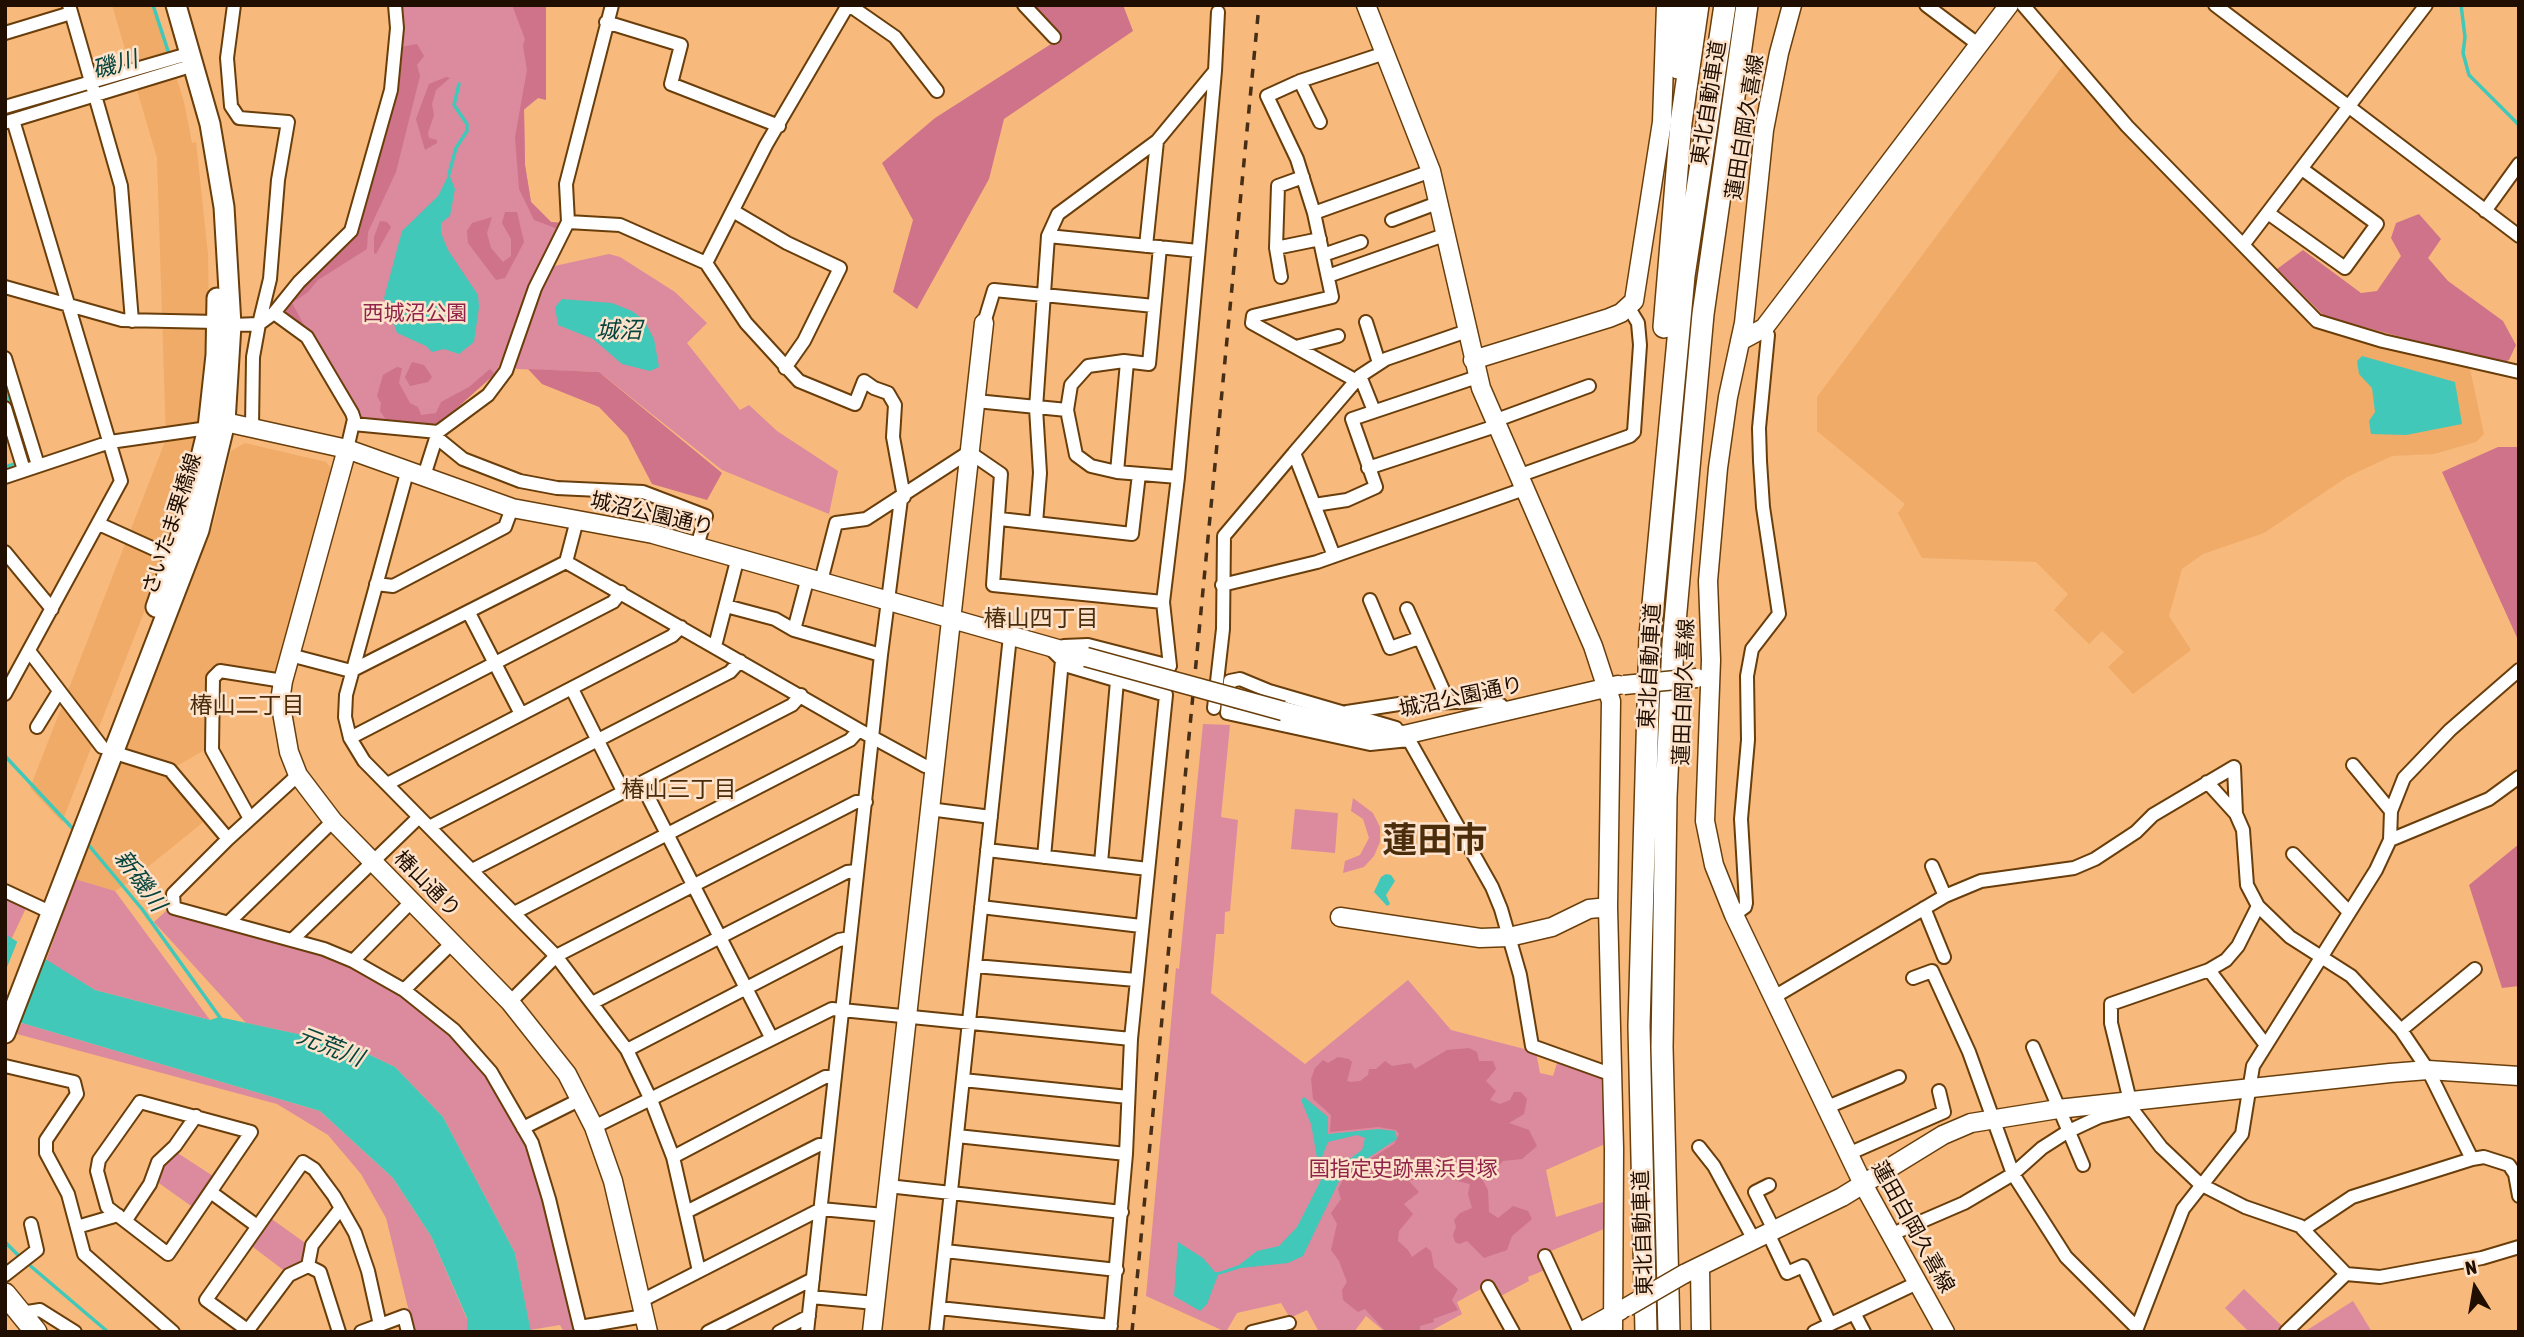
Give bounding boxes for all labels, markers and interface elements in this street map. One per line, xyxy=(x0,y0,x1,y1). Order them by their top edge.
street label: 東北自動車道 xyxy=(1687,39,1731,167)
water label: 磯川 xyxy=(89,45,141,85)
street label: 蓮田白岡久喜線 xyxy=(1721,52,1769,202)
park label: 西城沼公園 xyxy=(363,300,467,326)
water label: 城沼 xyxy=(596,317,642,345)
street label: さいたま栗橋線 xyxy=(137,450,207,598)
street label: 城沼公園通り xyxy=(588,488,716,540)
street label: 東北自動車道 xyxy=(1634,602,1666,730)
district label: 椿山四丁目 xyxy=(984,605,1098,633)
street label: 蓮田白岡久喜線 xyxy=(1669,618,1699,766)
street label: 城沼公園通り xyxy=(1397,672,1525,722)
district label: 椿山二丁目 xyxy=(190,692,304,720)
district label: 椿山三丁目 xyxy=(622,776,736,804)
district label: 蓮田市 xyxy=(1383,820,1487,862)
water label: 新磯川 xyxy=(109,845,171,917)
street label: 椿山通り xyxy=(388,845,466,923)
water label: 元荒川 xyxy=(293,1022,367,1072)
park label: 国指定史跡黒浜貝塚 xyxy=(1309,1156,1497,1182)
street label: 蓮田白岡久喜線 xyxy=(1866,1157,1960,1297)
street label: 東北自動車道 xyxy=(1628,1170,1658,1296)
north arrow xyxy=(2440,1253,2510,1323)
text: N xyxy=(2463,1256,2479,1279)

